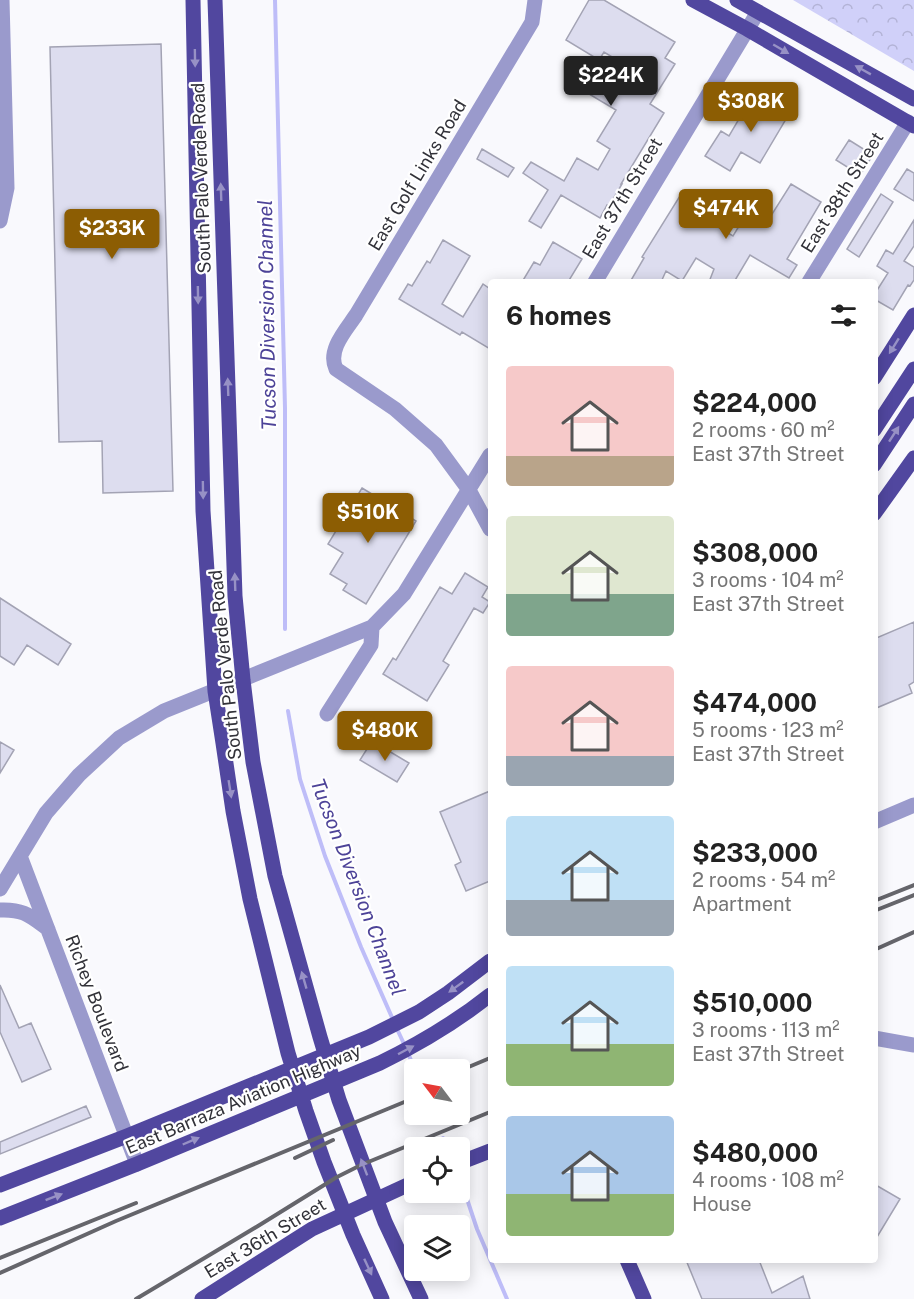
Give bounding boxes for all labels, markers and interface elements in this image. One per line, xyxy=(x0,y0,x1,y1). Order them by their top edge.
one-way arrow xyxy=(773,43,789,54)
one-way arrow xyxy=(190,49,199,68)
pin: $224K xyxy=(569,56,653,107)
text: $224K xyxy=(578,63,644,87)
one-way arrow xyxy=(855,65,872,75)
street label: South Palo Verde Road xyxy=(187,82,215,274)
pin: $308K xyxy=(709,82,793,133)
text: $308K xyxy=(717,89,785,113)
street label: East Golf Links Road xyxy=(364,96,470,254)
street label: East 38th Street xyxy=(796,128,888,256)
street label: East 37th Street xyxy=(578,134,666,262)
one-way arrow xyxy=(216,183,225,202)
pin: $474K xyxy=(684,189,768,240)
text: $474K xyxy=(693,196,759,220)
water label: Tucson Diversion Channel xyxy=(253,200,281,430)
pin: $233K xyxy=(70,209,154,260)
text: $233K xyxy=(78,216,146,240)
one-way arrow xyxy=(194,286,203,305)
icon: filters xyxy=(827,299,860,332)
text: 6 homes xyxy=(506,300,611,331)
one-way arrow xyxy=(889,338,900,354)
one-way arrow xyxy=(223,378,232,397)
text: $224,000 xyxy=(692,387,817,418)
icon: home xyxy=(554,390,626,462)
text: 2 rooms · 60 m² xyxy=(692,418,835,442)
one-way arrow xyxy=(889,426,900,442)
text: East 37th Street xyxy=(692,442,845,466)
one-way arrow xyxy=(198,481,207,500)
pin: $510K xyxy=(326,493,410,544)
text: $510K xyxy=(337,500,399,524)
text: $308,000 xyxy=(692,537,818,568)
icon: home xyxy=(554,540,626,612)
text: 3 rooms · 104 m² xyxy=(692,568,844,592)
street label: South Palo Verde Road xyxy=(205,569,245,761)
one-way arrow xyxy=(230,573,239,592)
text: East 37th Street xyxy=(692,592,845,616)
text: $474,000 xyxy=(692,687,817,718)
icon: home xyxy=(554,690,626,762)
pin: $480K xyxy=(343,711,427,762)
text: $480K xyxy=(351,718,419,742)
text: 5 rooms · 123 m² xyxy=(692,718,844,742)
text: East 37th Street xyxy=(692,742,845,766)
water label: Tucson Diversion Channel xyxy=(306,775,410,999)
one-way arrow xyxy=(225,780,234,799)
text: $233,000 xyxy=(692,837,818,868)
icon: home xyxy=(554,840,626,912)
text: 2 rooms · 54 m² xyxy=(692,868,835,892)
text: Apartment xyxy=(692,892,792,916)
street label: Richey Boulevard xyxy=(61,932,133,1074)
one-way arrow xyxy=(299,971,308,989)
one-way arrow xyxy=(448,981,464,993)
text: $510,000 xyxy=(692,987,812,1018)
icon: home xyxy=(554,990,626,1062)
text: 3 rooms · 113 m² xyxy=(692,1018,840,1042)
street label: East Barraza Aviation Highway xyxy=(122,1040,364,1158)
text: East 37th Street xyxy=(692,1042,845,1066)
one-way arrow xyxy=(398,1045,415,1055)
north arrow xyxy=(404,1059,470,1125)
map controls xyxy=(404,1059,470,1281)
one-way arrow xyxy=(182,1136,200,1145)
button: locate xyxy=(404,1137,470,1203)
text: $480,000 xyxy=(692,1137,818,1168)
icon: home xyxy=(554,1140,626,1212)
one-way arrow xyxy=(359,1158,369,1176)
text: 4 rooms · 108 m² xyxy=(692,1168,844,1192)
one-way arrow xyxy=(46,1191,64,1201)
text: House xyxy=(692,1192,752,1216)
street label: East 36th Street xyxy=(200,1193,330,1283)
button: layers xyxy=(404,1215,470,1281)
one-way arrow xyxy=(363,1258,372,1275)

